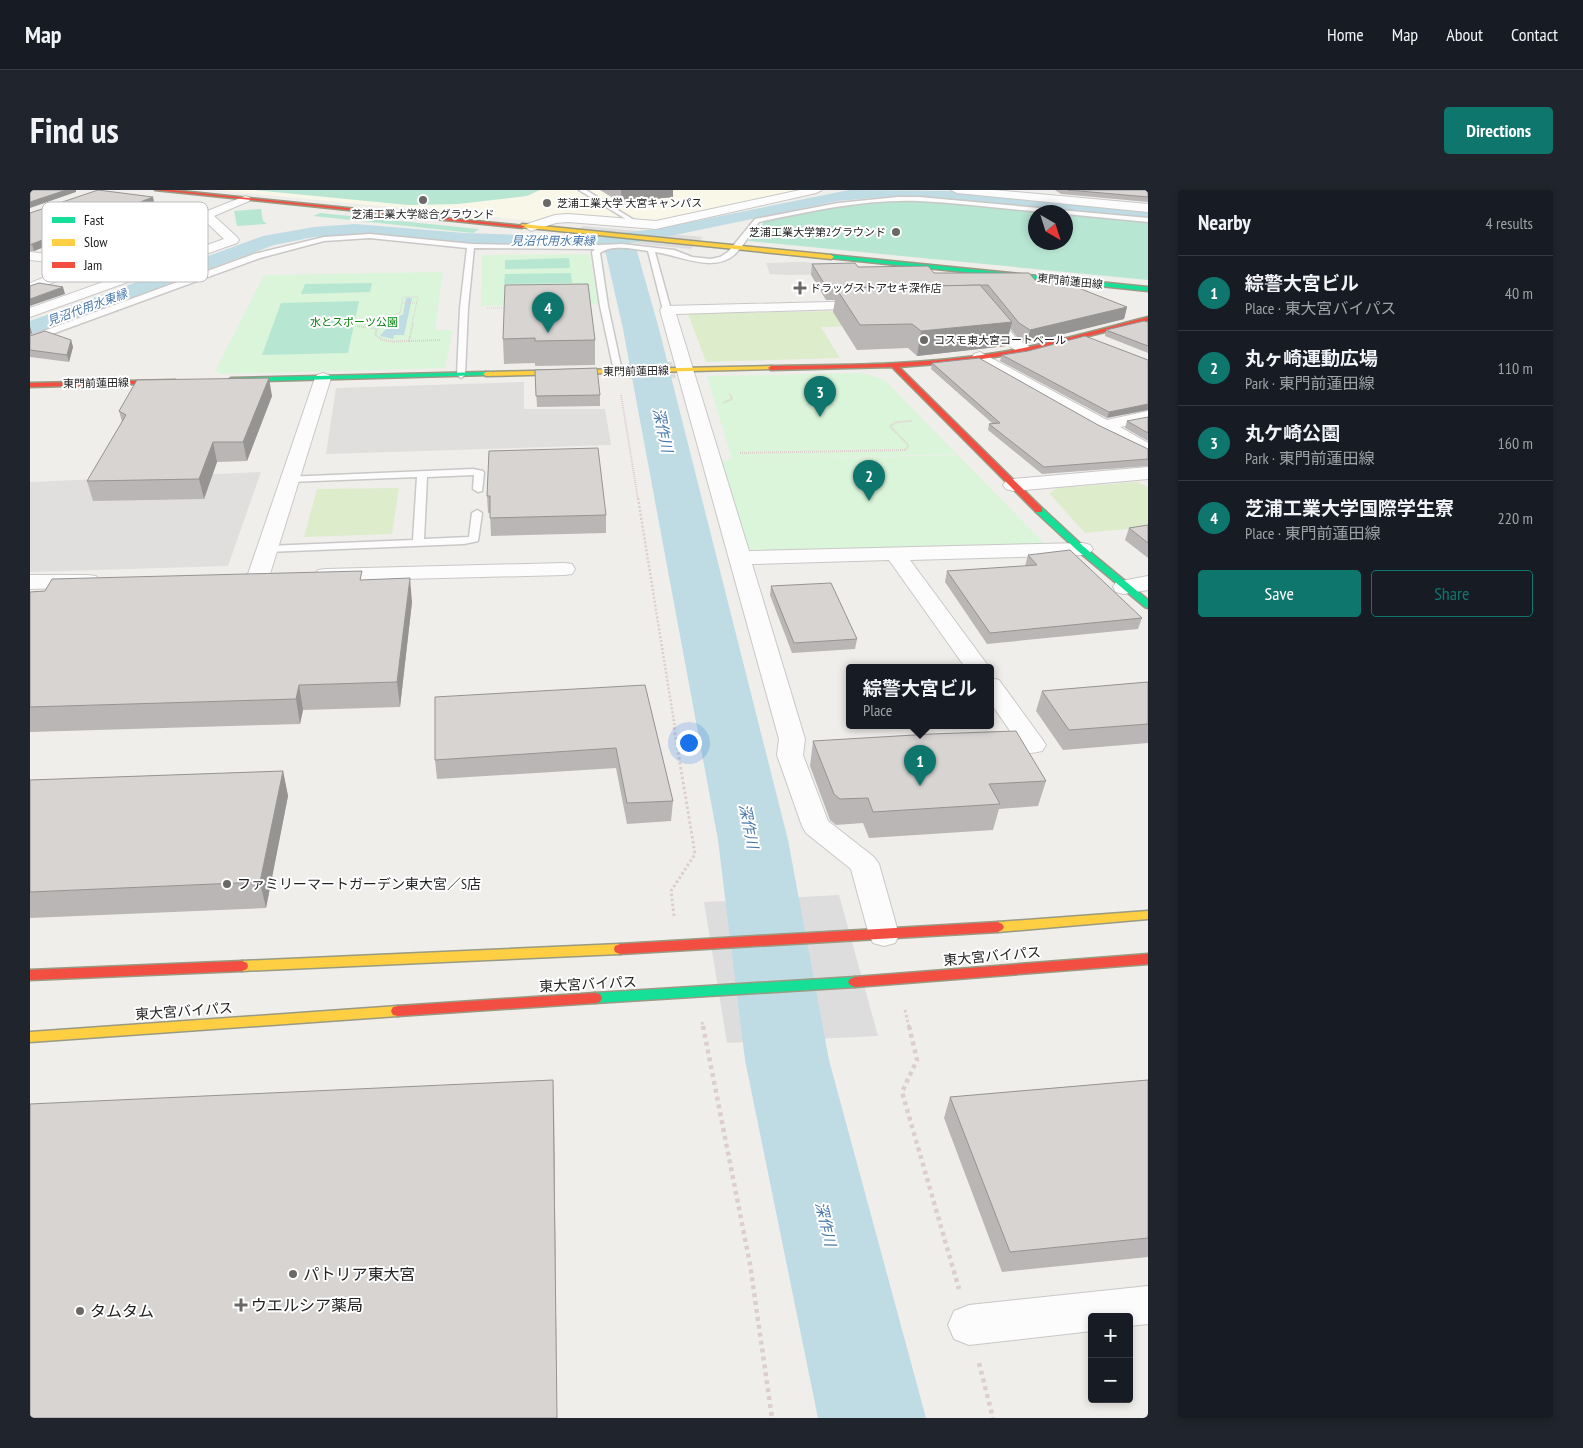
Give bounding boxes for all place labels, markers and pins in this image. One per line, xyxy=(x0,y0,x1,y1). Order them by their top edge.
marker: 芝浦工業大学総合グラウンド xyxy=(417,194,429,206)
place label: 芝浦工業大学 大宮キャンパス xyxy=(557,196,702,210)
marker: 芝浦工業大学 大宮キャンパス xyxy=(541,197,553,209)
place label: 芝浦工業大学総合グラウンド xyxy=(352,207,495,221)
place label: 芝浦工業大学第2グラウンド xyxy=(749,225,886,239)
marker: 芝浦工業大学第2グラウンド xyxy=(890,226,902,238)
place label: ドラッグストアセキ深作店 xyxy=(810,281,942,295)
marker: ドラッグストアセキ深作店 xyxy=(794,282,806,294)
pin: 4 xyxy=(532,292,564,333)
place label: コスモ東大宮コートベール xyxy=(934,333,1066,347)
marker: コスモ東大宮コートベール xyxy=(918,334,930,346)
pin: 3 xyxy=(804,376,836,417)
pin: 2 xyxy=(853,460,885,501)
pin: 1 xyxy=(904,745,936,786)
place label: ファミリーマートガーデン東大宮／S店 xyxy=(237,875,481,893)
marker: ファミリーマートガーデン東大宮／S店 xyxy=(221,878,233,890)
place label: パトリア東大宮 xyxy=(303,1264,415,1284)
marker: パトリア東大宮 xyxy=(287,1268,299,1280)
place label: ウエルシア薬局 xyxy=(251,1295,363,1315)
marker: ウエルシア薬局 xyxy=(235,1299,247,1311)
place label: タムタム xyxy=(90,1301,154,1321)
marker: タムタム xyxy=(74,1305,86,1317)

